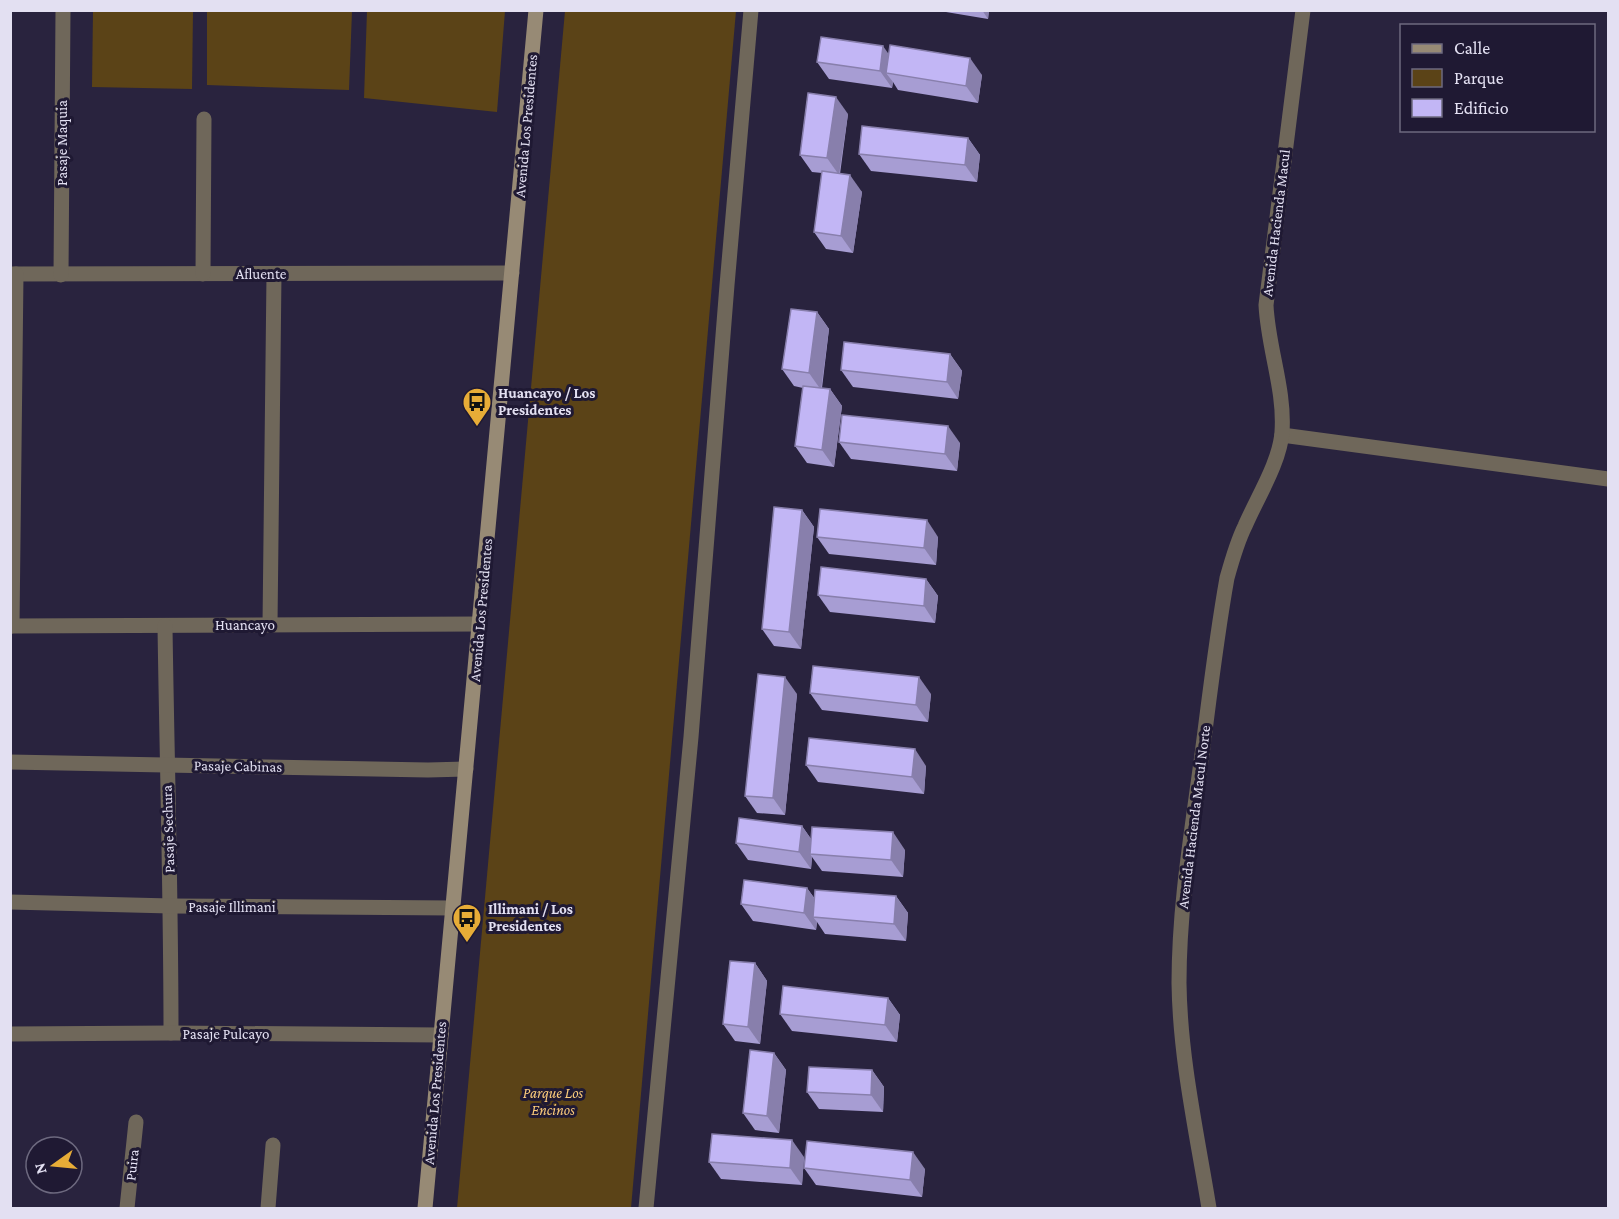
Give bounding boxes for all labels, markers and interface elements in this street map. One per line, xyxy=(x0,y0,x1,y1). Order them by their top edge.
legend xyxy=(1400,24,1595,132)
text: Calle xyxy=(1454,38,1490,58)
street label: Avenida Los Presidentes xyxy=(512,54,540,198)
text: Parque xyxy=(1454,68,1504,88)
text: Edificio xyxy=(1454,98,1509,118)
street label: Pasaje Maquia xyxy=(54,100,71,186)
street label: Avenida Hacienda Macul xyxy=(1259,149,1293,297)
street label: Afluente xyxy=(236,266,287,282)
place label: Huancayo / Los Presidentes xyxy=(498,385,595,418)
bus stop icon: Huancayo / Los Presidentes xyxy=(461,386,493,428)
street label: Avenida Los Presidentes xyxy=(467,538,495,682)
street label: Huancayo xyxy=(215,617,275,634)
street label: Avenida Hacienda Macul Norte xyxy=(1175,724,1213,910)
street label: Pasaje Cabinas xyxy=(194,757,282,776)
street label: Pasaje Sechura xyxy=(158,785,179,873)
street label: Pasaje Illimani xyxy=(188,899,276,916)
place label: Illimani / Los Presidentes xyxy=(488,901,573,934)
bus stop icon: Illimani / Los Presidentes xyxy=(451,902,483,944)
street label: Avenida Los Presidentes xyxy=(421,1021,449,1165)
street label: Pasaje Pulcayo xyxy=(183,1026,269,1043)
park label: Parque Los Encinos xyxy=(523,1085,584,1118)
north arrow xyxy=(24,1135,84,1195)
street label: Puira xyxy=(122,1149,142,1181)
text: N xyxy=(30,1161,50,1176)

